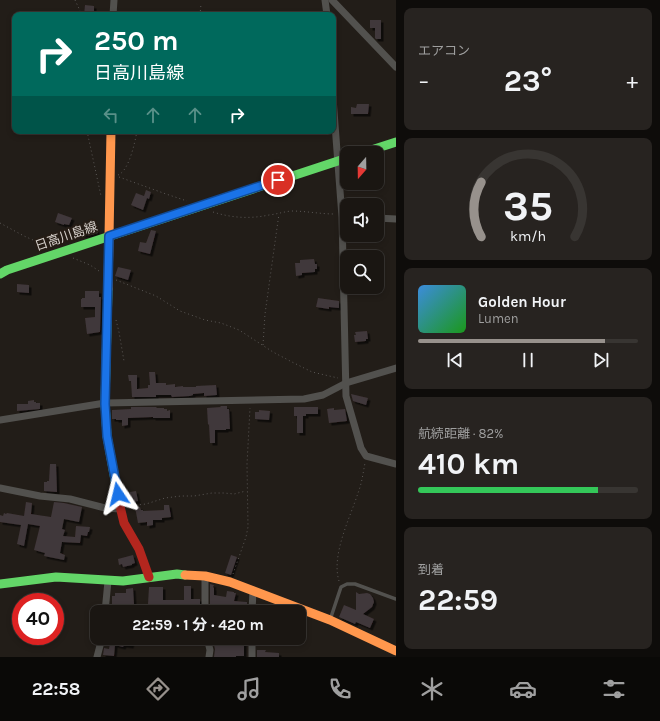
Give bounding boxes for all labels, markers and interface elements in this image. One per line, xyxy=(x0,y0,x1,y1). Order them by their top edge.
text: 250 m xyxy=(94,24,179,57)
icon: right xyxy=(28,28,80,80)
text: エアコン xyxy=(418,43,470,58)
text: 日高川島線 xyxy=(94,62,184,84)
text: 23° xyxy=(504,63,552,99)
text: − xyxy=(418,68,430,94)
text: + xyxy=(626,68,638,94)
icon: left xyxy=(100,104,122,126)
icon: ahead xyxy=(142,104,164,126)
icon: ahead xyxy=(184,104,206,126)
icon: right xyxy=(226,104,248,126)
north arrow xyxy=(340,146,384,190)
map controls xyxy=(340,146,384,294)
pin xyxy=(261,163,295,197)
icon: arrive xyxy=(267,169,289,191)
text: 35 xyxy=(503,181,553,229)
button: sound xyxy=(340,198,384,242)
street label: 日高川島線 xyxy=(33,218,99,254)
text: km/h xyxy=(510,227,546,244)
button: search xyxy=(340,250,384,294)
text: Golden Hour xyxy=(478,293,566,311)
text: Lumen xyxy=(478,311,519,326)
icon: previous xyxy=(444,349,466,371)
icon: pause xyxy=(517,349,539,371)
icon: next xyxy=(590,349,612,371)
text: 航続距離 · 82% xyxy=(418,426,503,441)
text: 410 km xyxy=(418,446,519,482)
position arrow xyxy=(97,473,139,515)
text: 到着 xyxy=(418,562,444,577)
text: 22:59 xyxy=(418,582,498,618)
speed limit sign: 40 xyxy=(12,593,64,645)
text: 22:59 · 1 分 · 420 m xyxy=(132,616,264,634)
icon: directions xyxy=(144,675,172,703)
icon: music xyxy=(235,675,263,703)
icon: phone xyxy=(326,675,354,703)
icon: climate xyxy=(418,675,446,703)
icon: car xyxy=(509,675,537,703)
icon: filters xyxy=(600,675,628,703)
text: 22:58 xyxy=(32,678,80,700)

